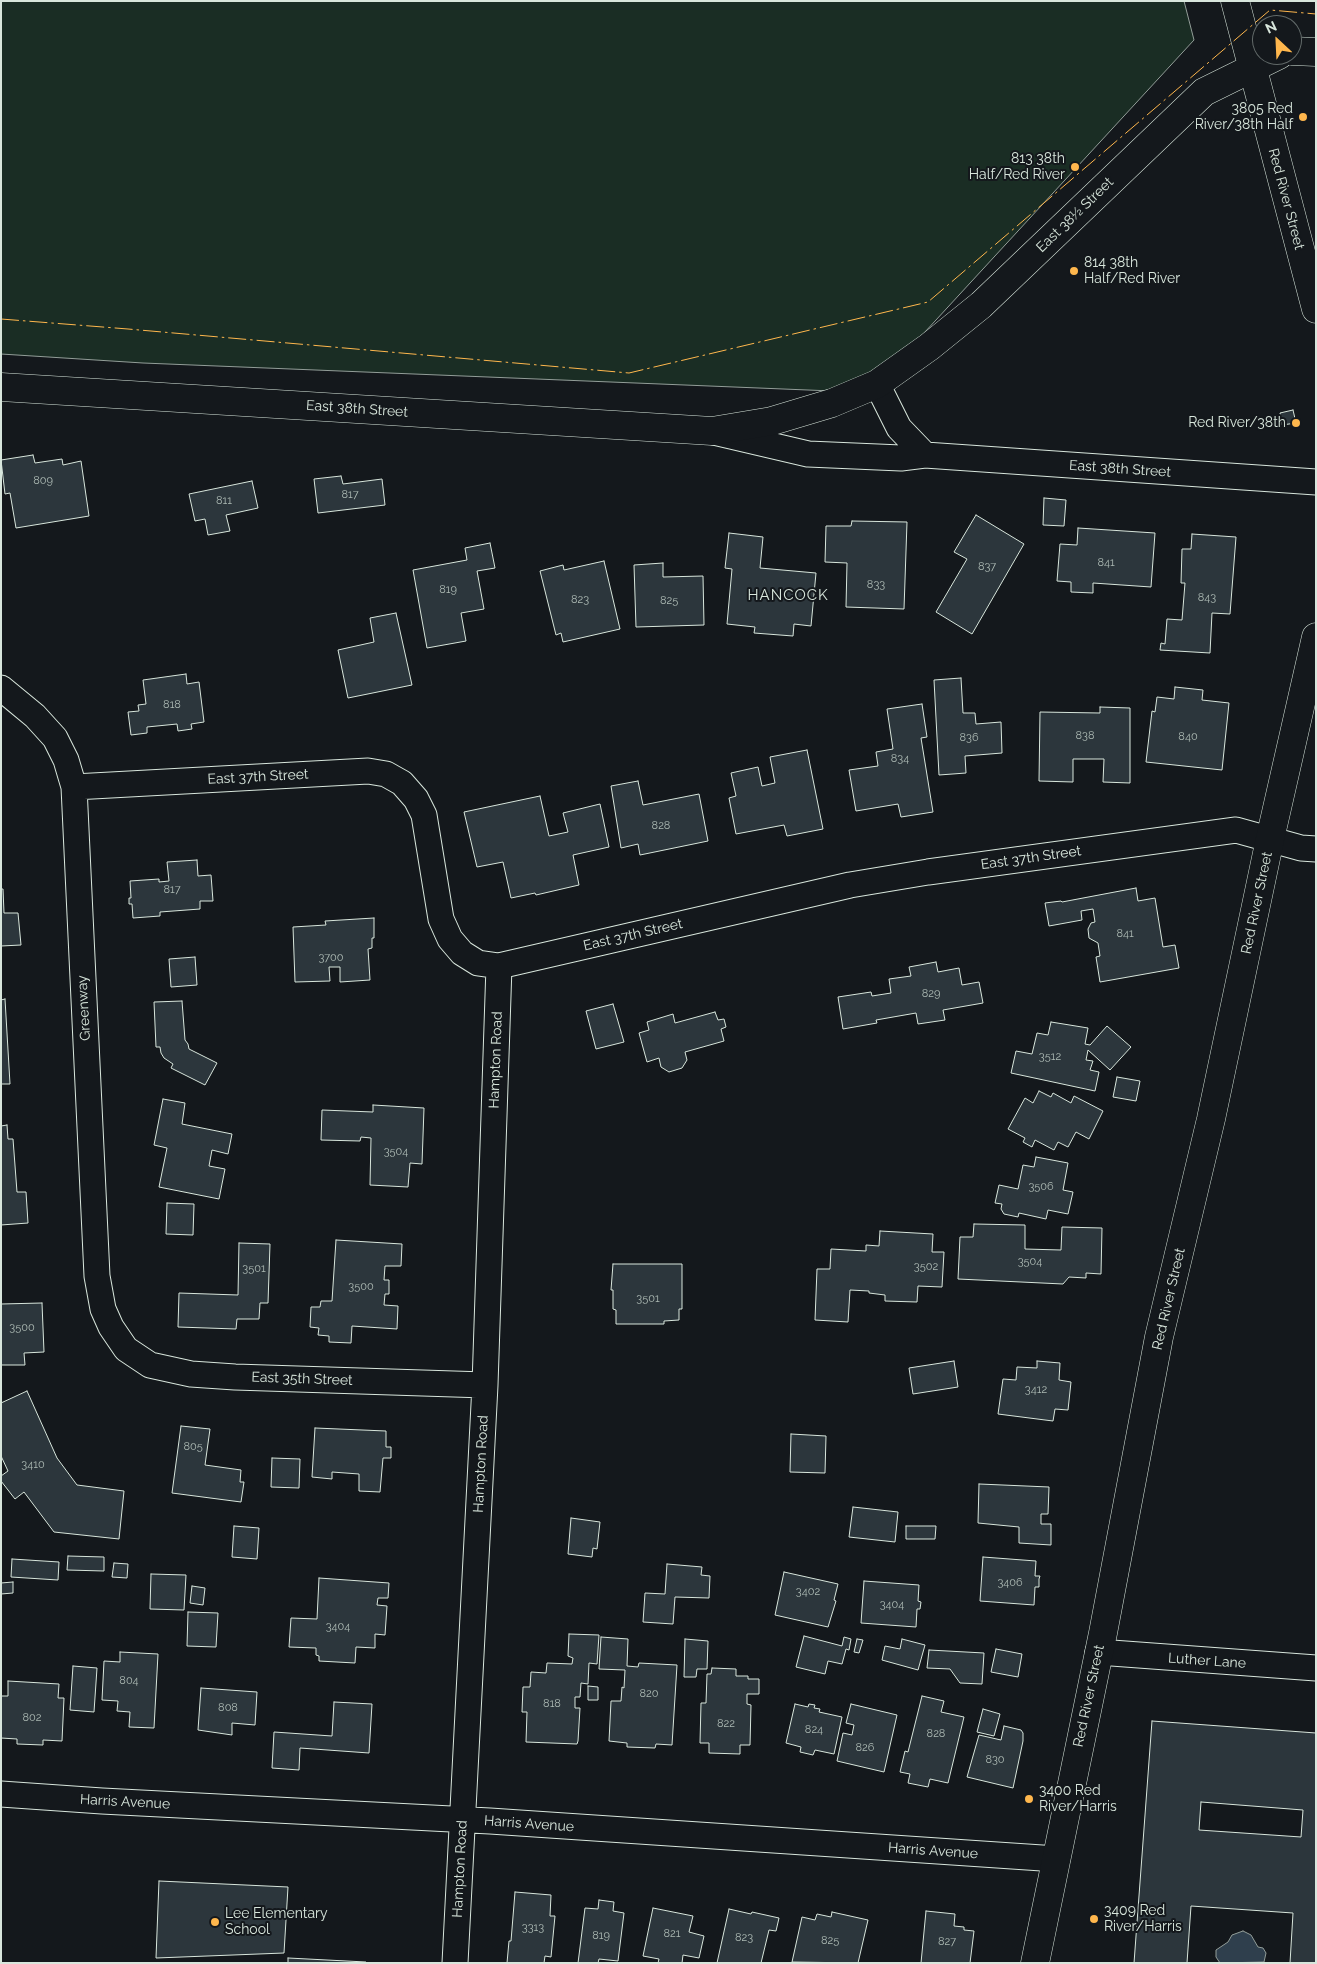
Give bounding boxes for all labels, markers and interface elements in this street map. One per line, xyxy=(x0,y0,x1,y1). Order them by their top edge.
north arrow xyxy=(1252,15,1302,65)
text: N xyxy=(1263,18,1279,37)
place label: 3805 Red River/38th Half xyxy=(1195,101,1293,134)
marker: 3805 Red River/38th Half xyxy=(1297,111,1309,123)
street label: Red River Street xyxy=(1264,146,1308,252)
place label: 813 38th Half/Red River xyxy=(969,151,1065,184)
marker: 813 38th Half/Red River xyxy=(1069,161,1081,173)
street label: East 38½ Street xyxy=(1033,174,1117,256)
place label: 814 38th Half/Red River xyxy=(1084,255,1180,288)
marker: 814 38th Half/Red River xyxy=(1068,265,1080,277)
street label: East 38th Street xyxy=(305,397,409,421)
place label: Red River/38th xyxy=(1188,415,1286,431)
marker: Red River/38th xyxy=(1290,417,1302,429)
street label: East 38th Street xyxy=(1068,457,1172,481)
house number: 809 xyxy=(33,474,53,488)
house number: 817 xyxy=(341,488,359,502)
house number: 811 xyxy=(216,494,232,508)
house number: 841 xyxy=(1097,556,1115,570)
house number: 837 xyxy=(978,560,996,574)
house number: 833 xyxy=(867,578,885,592)
house number: 819 xyxy=(439,583,457,597)
district label: HANCOCK xyxy=(747,586,829,604)
house number: 843 xyxy=(1198,591,1216,605)
house number: 823 xyxy=(571,593,589,607)
house number: 825 xyxy=(660,594,678,608)
house number: 818 xyxy=(163,698,181,712)
house number: 838 xyxy=(1076,729,1094,743)
house number: 840 xyxy=(1178,730,1198,744)
house number: 836 xyxy=(959,731,979,745)
house number: 834 xyxy=(891,752,909,766)
street label: East 37th Street xyxy=(207,766,309,788)
house number: 828 xyxy=(652,819,670,833)
street label: East 37th Street xyxy=(980,843,1082,873)
street label: Red River Street xyxy=(1238,850,1276,956)
house number: 817 xyxy=(163,883,181,897)
street label: East 37th Street xyxy=(582,915,684,955)
house number: 841 xyxy=(1116,927,1134,941)
house number: 3700 xyxy=(318,951,344,965)
street label: Greenway xyxy=(74,975,94,1041)
house number: 829 xyxy=(922,987,940,1001)
street label: Hampton Road xyxy=(486,1011,506,1109)
house number: 3512 xyxy=(1039,1050,1061,1064)
house number: 3504 xyxy=(384,1145,408,1159)
house number: 3506 xyxy=(1028,1180,1054,1194)
street label: Red River Street xyxy=(1149,1246,1189,1352)
house number: 3504 xyxy=(1018,1255,1042,1269)
house number: 3502 xyxy=(914,1260,938,1274)
house number: 3501 xyxy=(242,1262,266,1276)
house number: 3500 xyxy=(348,1280,374,1294)
house number: 3501 xyxy=(636,1292,660,1306)
house number: 3500 xyxy=(9,1321,35,1335)
street label: East 35th Street xyxy=(251,1369,353,1389)
house number: 3412 xyxy=(1025,1383,1047,1397)
street label: Hampton Road xyxy=(470,1415,492,1513)
house number: 805 xyxy=(183,1440,203,1454)
house number: 3410 xyxy=(21,1458,45,1472)
house number: 3406 xyxy=(997,1576,1023,1590)
house number: 3402 xyxy=(796,1585,820,1599)
house number: 3404 xyxy=(880,1598,904,1612)
house number: 3404 xyxy=(326,1620,350,1634)
street label: Red River Street xyxy=(1070,1643,1108,1749)
street label: Luther Lane xyxy=(1167,1650,1247,1672)
house number: 804 xyxy=(119,1674,139,1688)
house number: 820 xyxy=(640,1687,658,1701)
house number: 818 xyxy=(543,1697,561,1711)
house number: 808 xyxy=(218,1701,238,1715)
house number: 802 xyxy=(23,1711,41,1725)
house number: 822 xyxy=(717,1717,735,1731)
house number: 824 xyxy=(805,1723,823,1737)
house number: 828 xyxy=(927,1727,945,1741)
house number: 826 xyxy=(856,1741,874,1755)
house number: 830 xyxy=(985,1753,1005,1767)
place label: 3400 Red River/Harris xyxy=(1039,1783,1117,1815)
street label: Harris Avenue xyxy=(80,1791,170,1813)
marker: 3400 Red River/Harris xyxy=(1023,1793,1035,1805)
street label: Harris Avenue xyxy=(483,1812,575,1836)
street label: Hampton Road xyxy=(449,1820,471,1918)
street label: Harris Avenue xyxy=(887,1839,979,1863)
place label: 3409 Red River/Harris xyxy=(1104,1903,1182,1935)
place label: Lee Elementary School xyxy=(225,1906,328,1938)
marker: 3409 Red River/Harris xyxy=(1088,1913,1100,1925)
marker: Lee Elementary School xyxy=(209,1916,221,1928)
house number: 3313 xyxy=(522,1921,544,1935)
house number: 821 xyxy=(664,1927,680,1941)
house number: 819 xyxy=(592,1929,610,1943)
house number: 823 xyxy=(735,1931,753,1945)
house number: 825 xyxy=(821,1934,839,1948)
house number: 827 xyxy=(938,1935,956,1949)

